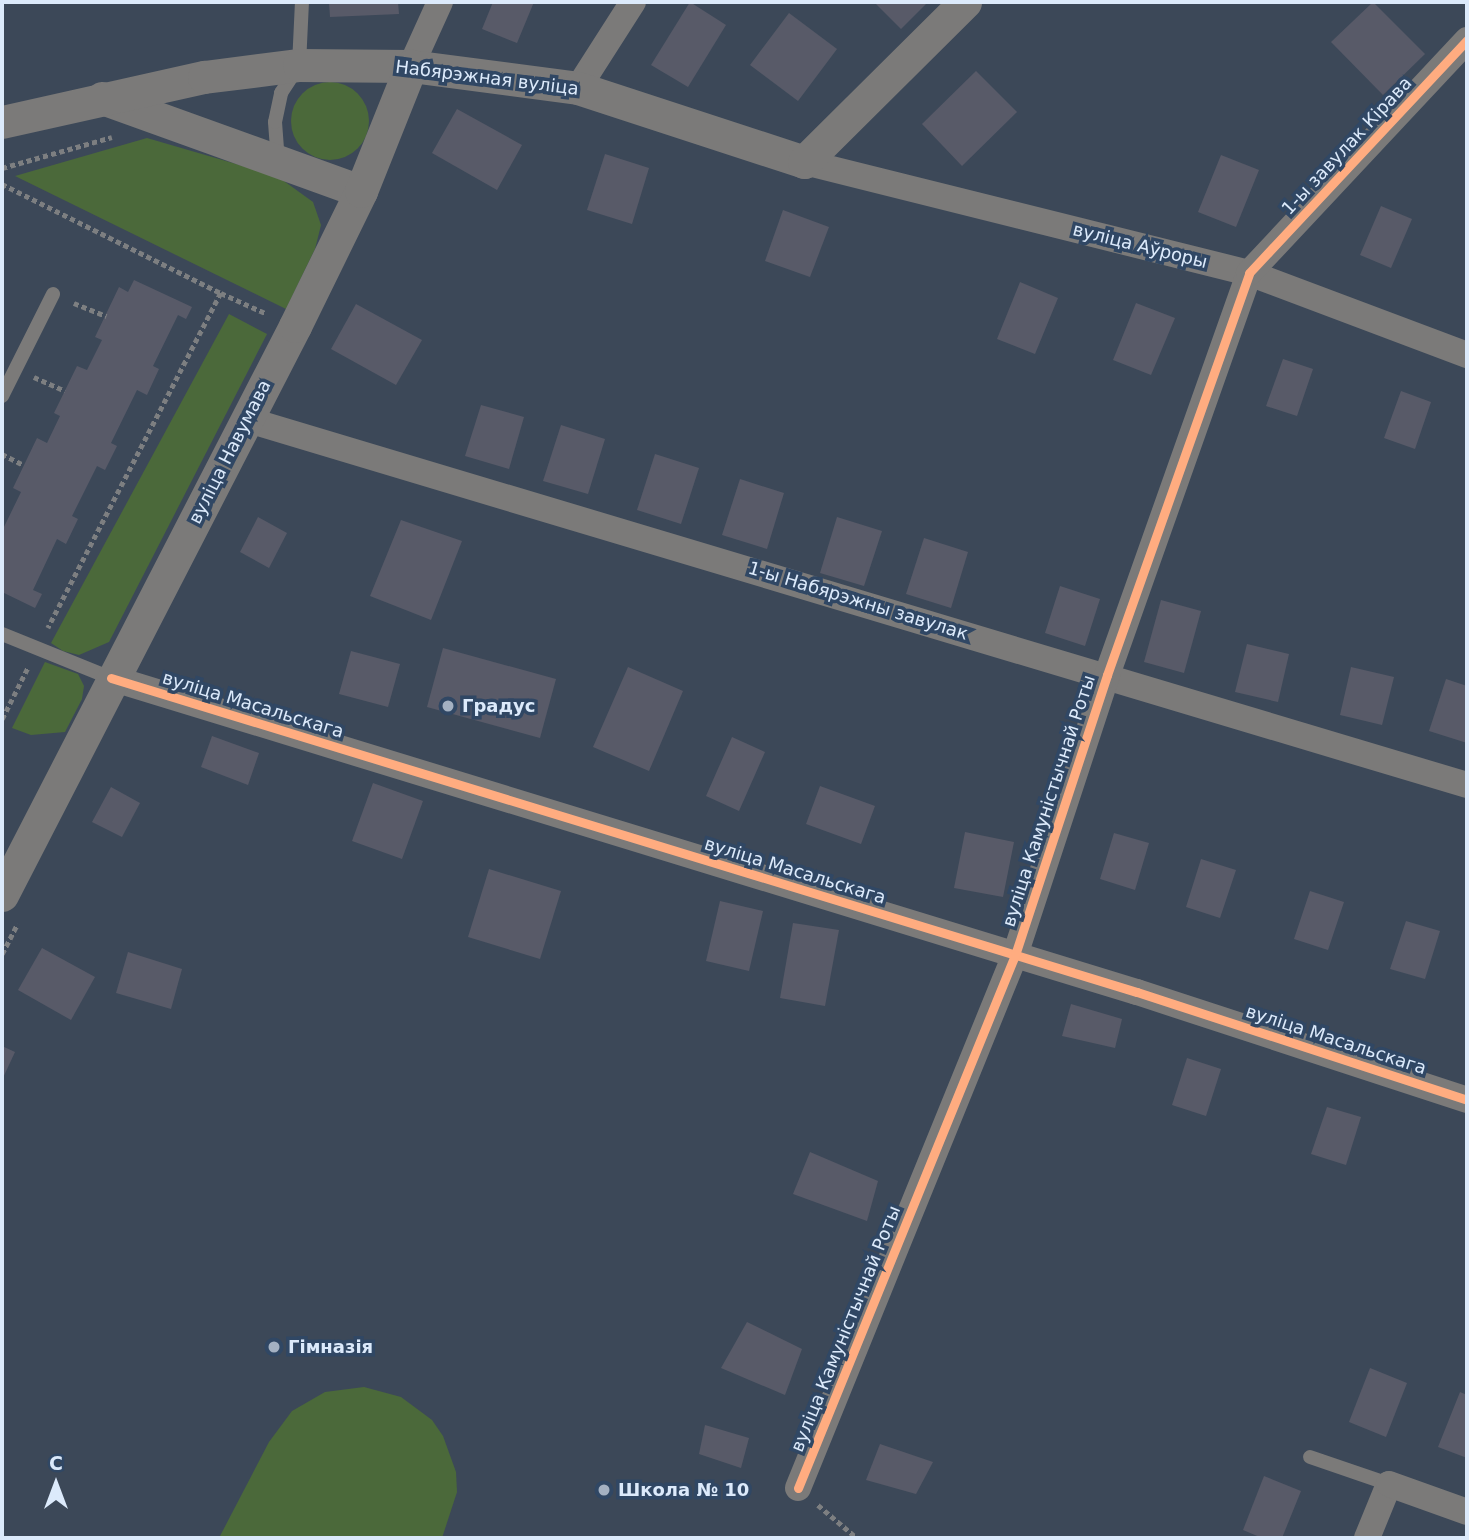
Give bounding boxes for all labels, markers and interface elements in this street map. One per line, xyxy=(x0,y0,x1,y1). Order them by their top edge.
street label: Набярэжная вуліца xyxy=(394,56,580,100)
street label: 1-ы завулак Кірава xyxy=(1277,73,1417,219)
street label: вуліца Аўроры xyxy=(1071,219,1209,273)
street label: вуліца Навумава xyxy=(184,376,276,528)
street label: 1-ы Набярэжны завулак xyxy=(745,557,971,645)
street label: вуліца Масальскага xyxy=(160,667,346,743)
street label: вуліца Камуністычнай Роты xyxy=(998,672,1100,930)
place label: Градус xyxy=(462,695,535,717)
marker: Градус xyxy=(440,698,456,714)
street label: вуліца Масальскага xyxy=(702,833,888,909)
street label: вуліца Масальскага xyxy=(1243,1001,1429,1079)
street label: вуліца Камуністычнай Роты xyxy=(787,1203,905,1455)
place label: Гімназія xyxy=(288,1336,373,1358)
marker: Гімназія xyxy=(266,1339,282,1355)
north arrow xyxy=(21,1449,91,1519)
text: С xyxy=(49,1452,63,1474)
place label: Школа № 10 xyxy=(618,1479,749,1501)
marker: Школа № 10 xyxy=(596,1482,612,1498)

